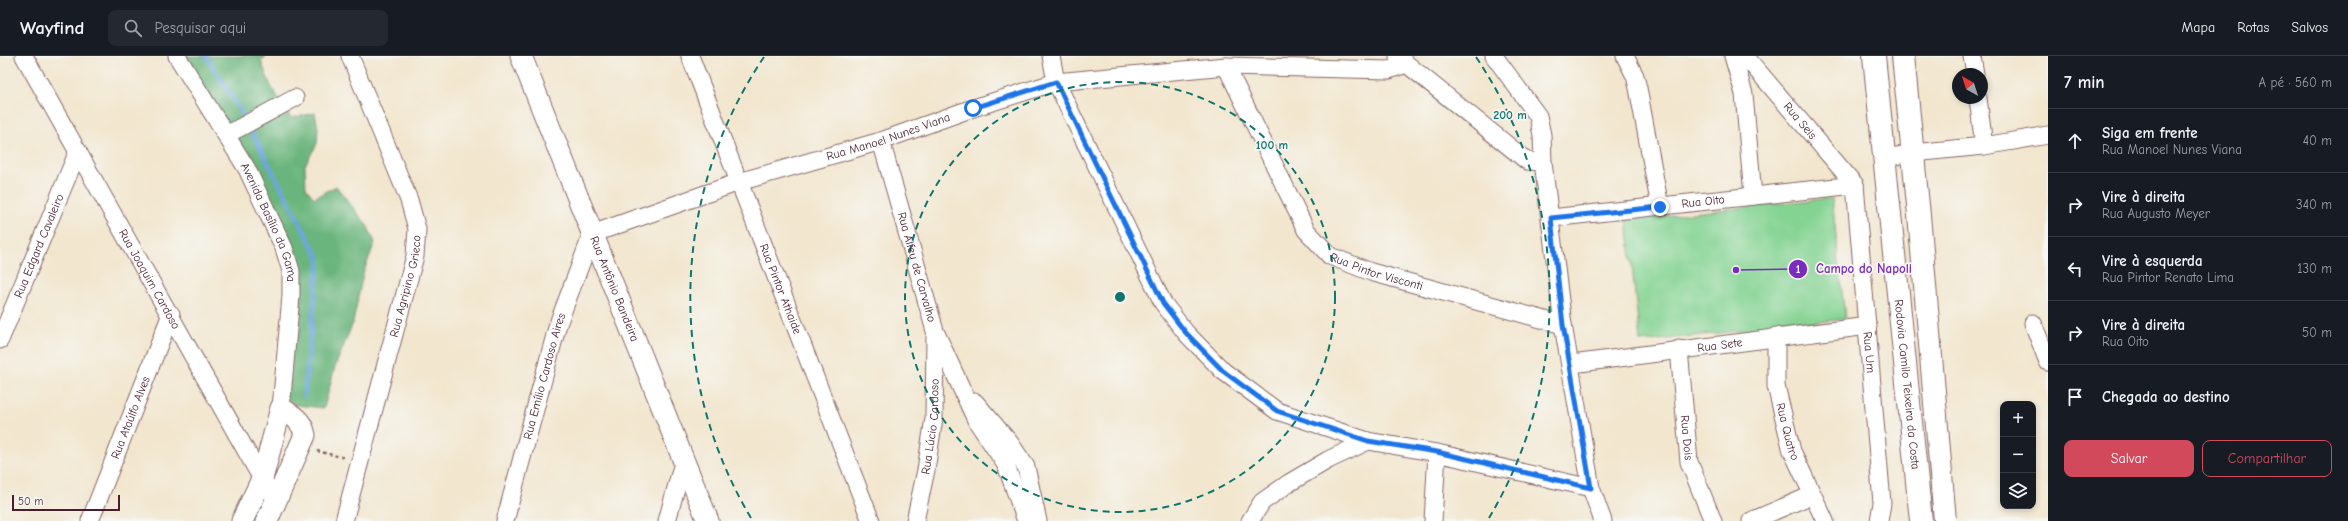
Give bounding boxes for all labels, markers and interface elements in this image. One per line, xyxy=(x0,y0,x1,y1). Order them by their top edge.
search box xyxy=(108,10,388,46)
text: Wayfind xyxy=(20,17,84,39)
icon: search xyxy=(122,17,144,39)
text: Pesquisar aqui xyxy=(154,19,246,37)
text: Mapa xyxy=(2182,19,2215,36)
text: Rotas xyxy=(2237,19,2269,36)
text: Salvos xyxy=(2291,19,2328,36)
north arrow xyxy=(1952,68,1988,104)
text: 7 min xyxy=(2064,73,2105,92)
text: A pé · 560 m xyxy=(2259,75,2332,90)
route start xyxy=(964,99,982,117)
street label: Rua Seis xyxy=(1781,99,1820,142)
text: 200 m xyxy=(1493,108,1527,122)
street label: Rua Manoel Nunes Viana xyxy=(825,110,952,163)
text: Siga em frente xyxy=(2102,124,2198,142)
icon: ahead xyxy=(2064,130,2086,152)
text: 40 m xyxy=(2303,133,2332,148)
text: 100 m xyxy=(1256,138,1288,152)
text: Rua Manoel Nunes Viana xyxy=(2102,142,2242,157)
street label: Avenida Basílio da Gama xyxy=(238,160,299,282)
text: Vire à direita xyxy=(2102,188,2185,206)
street label: Rua Edgard Cavaleiro xyxy=(11,192,67,300)
street label: Rua Oito xyxy=(1681,192,1725,211)
icon: right xyxy=(2064,194,2086,216)
text: 340 m xyxy=(2296,197,2332,212)
route end xyxy=(1651,198,1669,216)
text: Rua Augusto Meyer xyxy=(2102,206,2210,221)
street label: Rua Alfeu de Carvalho xyxy=(895,210,939,324)
street label: Rua Joaquim Cardoso xyxy=(116,227,183,332)
street label: Rua Antônio Bandeira xyxy=(587,234,642,344)
street label: Rua Agripino Grieco xyxy=(387,235,424,339)
street label: Rua Pintor Athaide xyxy=(757,242,805,336)
street label: Rua Pintor Visconti xyxy=(1328,250,1425,293)
text: Vire à esquerda xyxy=(2102,252,2203,270)
callout: Campo do Napoli xyxy=(1788,256,1920,281)
icon: left xyxy=(2064,258,2086,280)
text: Campo do Napoli xyxy=(1816,261,1912,276)
text: 130 m xyxy=(2297,261,2332,276)
text: 1 xyxy=(1796,262,1801,276)
text: Rua Pintor Renato Lima xyxy=(2102,270,2234,285)
centre of rings xyxy=(1113,290,1127,304)
street label: Rodovia Camilo Teixeira da Costa xyxy=(1892,299,1923,470)
street label: Rua Emílio Cardoso Aires xyxy=(520,311,569,441)
text: Vire à direita xyxy=(2102,316,2185,334)
icon: right xyxy=(2064,322,2086,344)
text: 50 m xyxy=(2302,325,2332,340)
street label: Rua Um xyxy=(1860,331,1878,374)
text: Rua Oito xyxy=(2102,334,2149,349)
street label: Rua Sete xyxy=(1696,335,1743,355)
street label: Rua Ataúlfo Alves xyxy=(108,374,153,461)
street label: Rua Lúcio Cardoso xyxy=(918,379,941,476)
icon: arrive xyxy=(2064,386,2086,408)
text: Chegada ao destino xyxy=(2102,388,2230,406)
street label: Rua Quatro xyxy=(1773,401,1802,463)
map controls xyxy=(2000,401,2036,509)
button: + xyxy=(2000,401,2036,437)
street label: Rua Dois xyxy=(1678,415,1696,461)
button: − xyxy=(2000,437,2036,473)
button: Salvar xyxy=(2064,440,2194,477)
button: Compartilhar xyxy=(2202,440,2332,477)
button: layers xyxy=(2000,473,2036,509)
scale bar xyxy=(12,493,120,512)
text: 50 m xyxy=(18,495,43,508)

